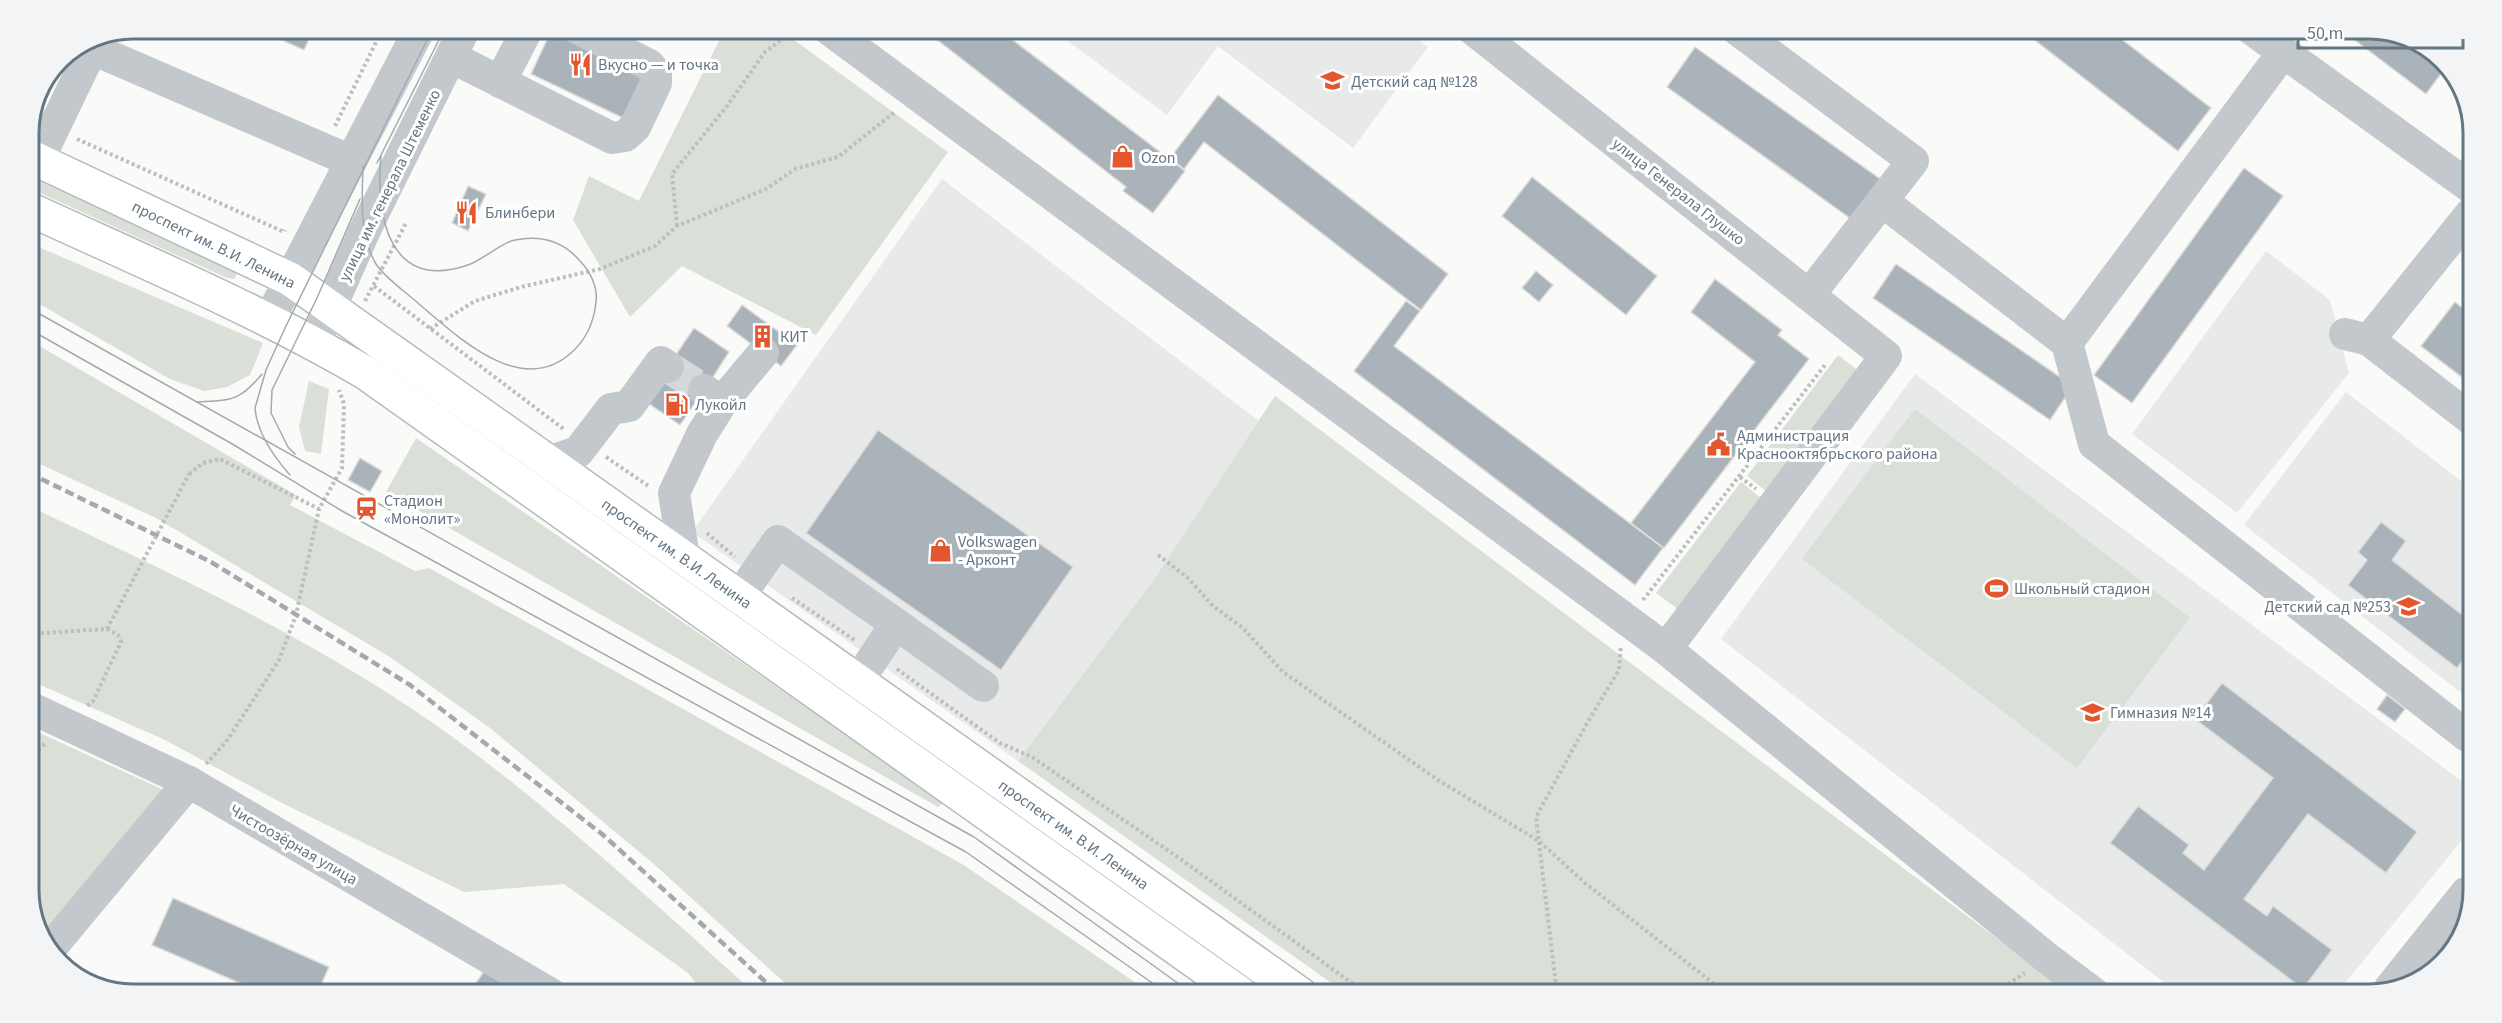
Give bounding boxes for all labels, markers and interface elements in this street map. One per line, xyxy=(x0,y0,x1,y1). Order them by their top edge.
scale bar xyxy=(2298,12,2463,50)
text: 50 m xyxy=(2307,21,2343,46)
restaurant icon: Вкусно — и точка xyxy=(567,51,593,77)
place label: Вкусно — и точка xyxy=(598,54,719,76)
school or university icon: Детский сад №128 xyxy=(1320,68,1346,94)
place label: Детский сад №128 xyxy=(1351,71,1478,93)
street label: улица им. генерала Штеменко xyxy=(334,86,446,285)
street label: улица Генерала Глушко xyxy=(1607,133,1749,251)
shop icon: Ozon xyxy=(1110,144,1136,170)
place label: Ozon xyxy=(1141,147,1176,169)
street label: проспект им. В.И. Ленина xyxy=(128,196,299,294)
restaurant icon: Блинбери xyxy=(454,199,480,225)
place label: Блинбери xyxy=(485,202,555,224)
building icon: КИТ xyxy=(749,323,775,349)
place label: КИТ xyxy=(780,326,809,348)
fuel station icon: Лукойл xyxy=(664,391,690,417)
place label: Лукойл xyxy=(695,394,746,416)
place label: Администрация Краснооктябрьского района xyxy=(1737,425,1938,465)
public building icon: Администрация Краснооктябрьского района xyxy=(1706,431,1732,457)
place label: Стадион «Монолит» xyxy=(384,490,461,530)
street label: проспект им. В.И. Ленина xyxy=(597,493,756,614)
station icon: Стадион «Монолит» xyxy=(353,496,379,522)
place label: Volkswagen - Арконт xyxy=(958,531,1037,571)
shop icon: Volkswagen - Арконт xyxy=(927,537,953,563)
sports icon: Школьный стадион xyxy=(1983,575,2009,601)
place label: Школьный стадион xyxy=(2014,578,2150,600)
school or university icon: Детский сад №253 xyxy=(2396,593,2422,619)
place label: Детский сад №253 xyxy=(2264,596,2391,618)
school or university icon: Гимназия №14 xyxy=(2079,699,2105,725)
place label: Гимназия №14 xyxy=(2110,702,2211,724)
street label: проспект им. В.И. Ленина xyxy=(994,774,1153,895)
street label: Чистоозёрная улица xyxy=(225,799,362,891)

